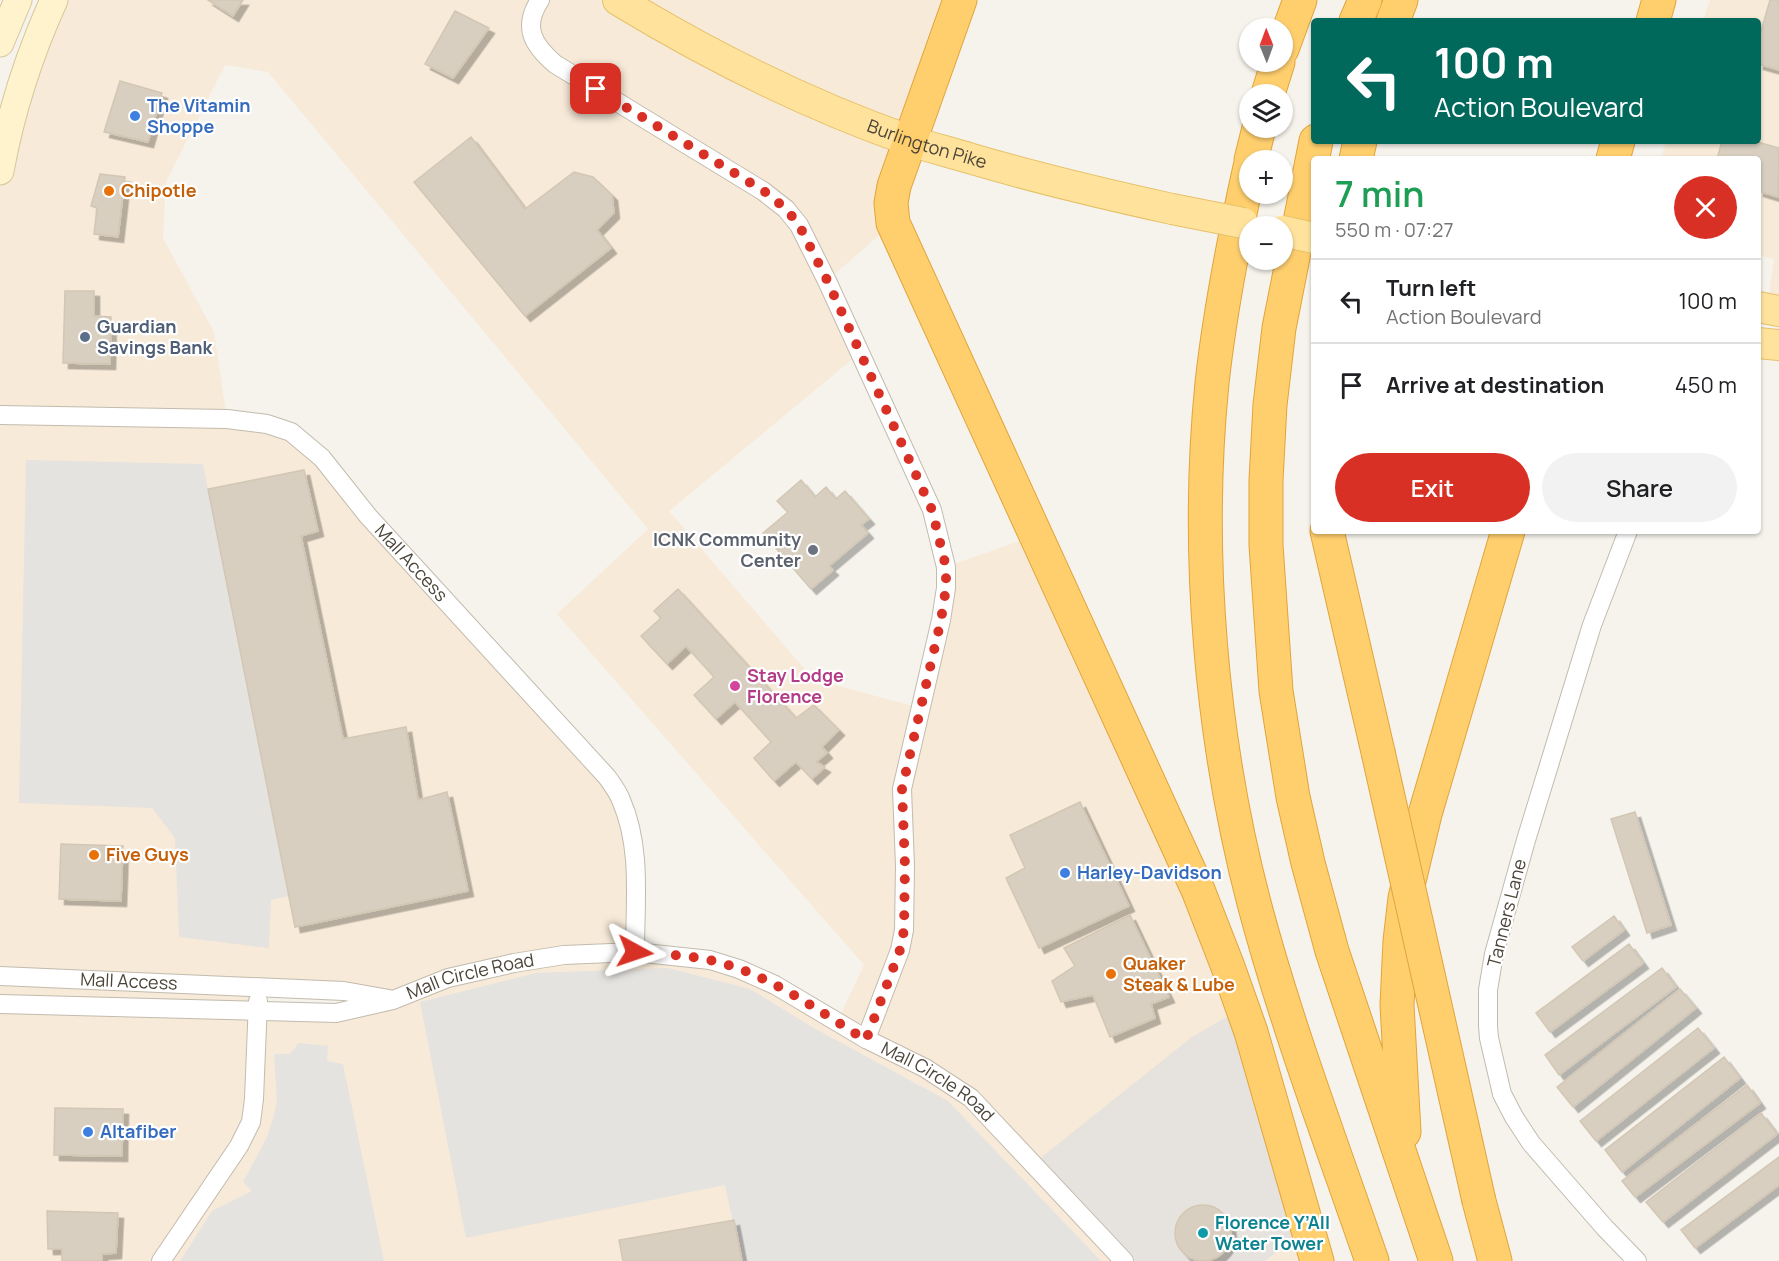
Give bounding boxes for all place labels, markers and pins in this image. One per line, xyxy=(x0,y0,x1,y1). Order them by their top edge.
pin xyxy=(570,63,621,114)
place label: The Vitamin Shoppe xyxy=(147,93,250,138)
marker: The Vitamin Shoppe xyxy=(128,109,142,123)
place label: Chipotle xyxy=(121,178,197,202)
marker: Chipotle xyxy=(102,184,116,198)
place label: Guardian Savings Bank xyxy=(97,314,214,359)
marker: Guardian Savings Bank xyxy=(78,330,92,344)
place label: ICNK Community Center xyxy=(653,527,801,572)
marker: ICNK Community Center xyxy=(806,543,820,557)
place label: Stay Lodge Florence xyxy=(747,663,844,708)
marker: Stay Lodge Florence xyxy=(728,679,742,693)
place label: Five Guys xyxy=(106,842,189,866)
marker: Five Guys xyxy=(87,848,101,862)
place label: Harley-Davidson xyxy=(1077,860,1222,884)
marker: Harley-Davidson xyxy=(1058,866,1072,880)
place label: Quaker Steak & Lube xyxy=(1123,951,1235,996)
marker: Quaker Steak & Lube xyxy=(1104,967,1118,981)
place label: Altafiber xyxy=(100,1119,177,1143)
marker: Altafiber xyxy=(81,1125,95,1139)
place label: Florence Y’All Water Tower xyxy=(1215,1210,1330,1255)
marker: Florence Y’All Water Tower xyxy=(1196,1226,1210,1240)

